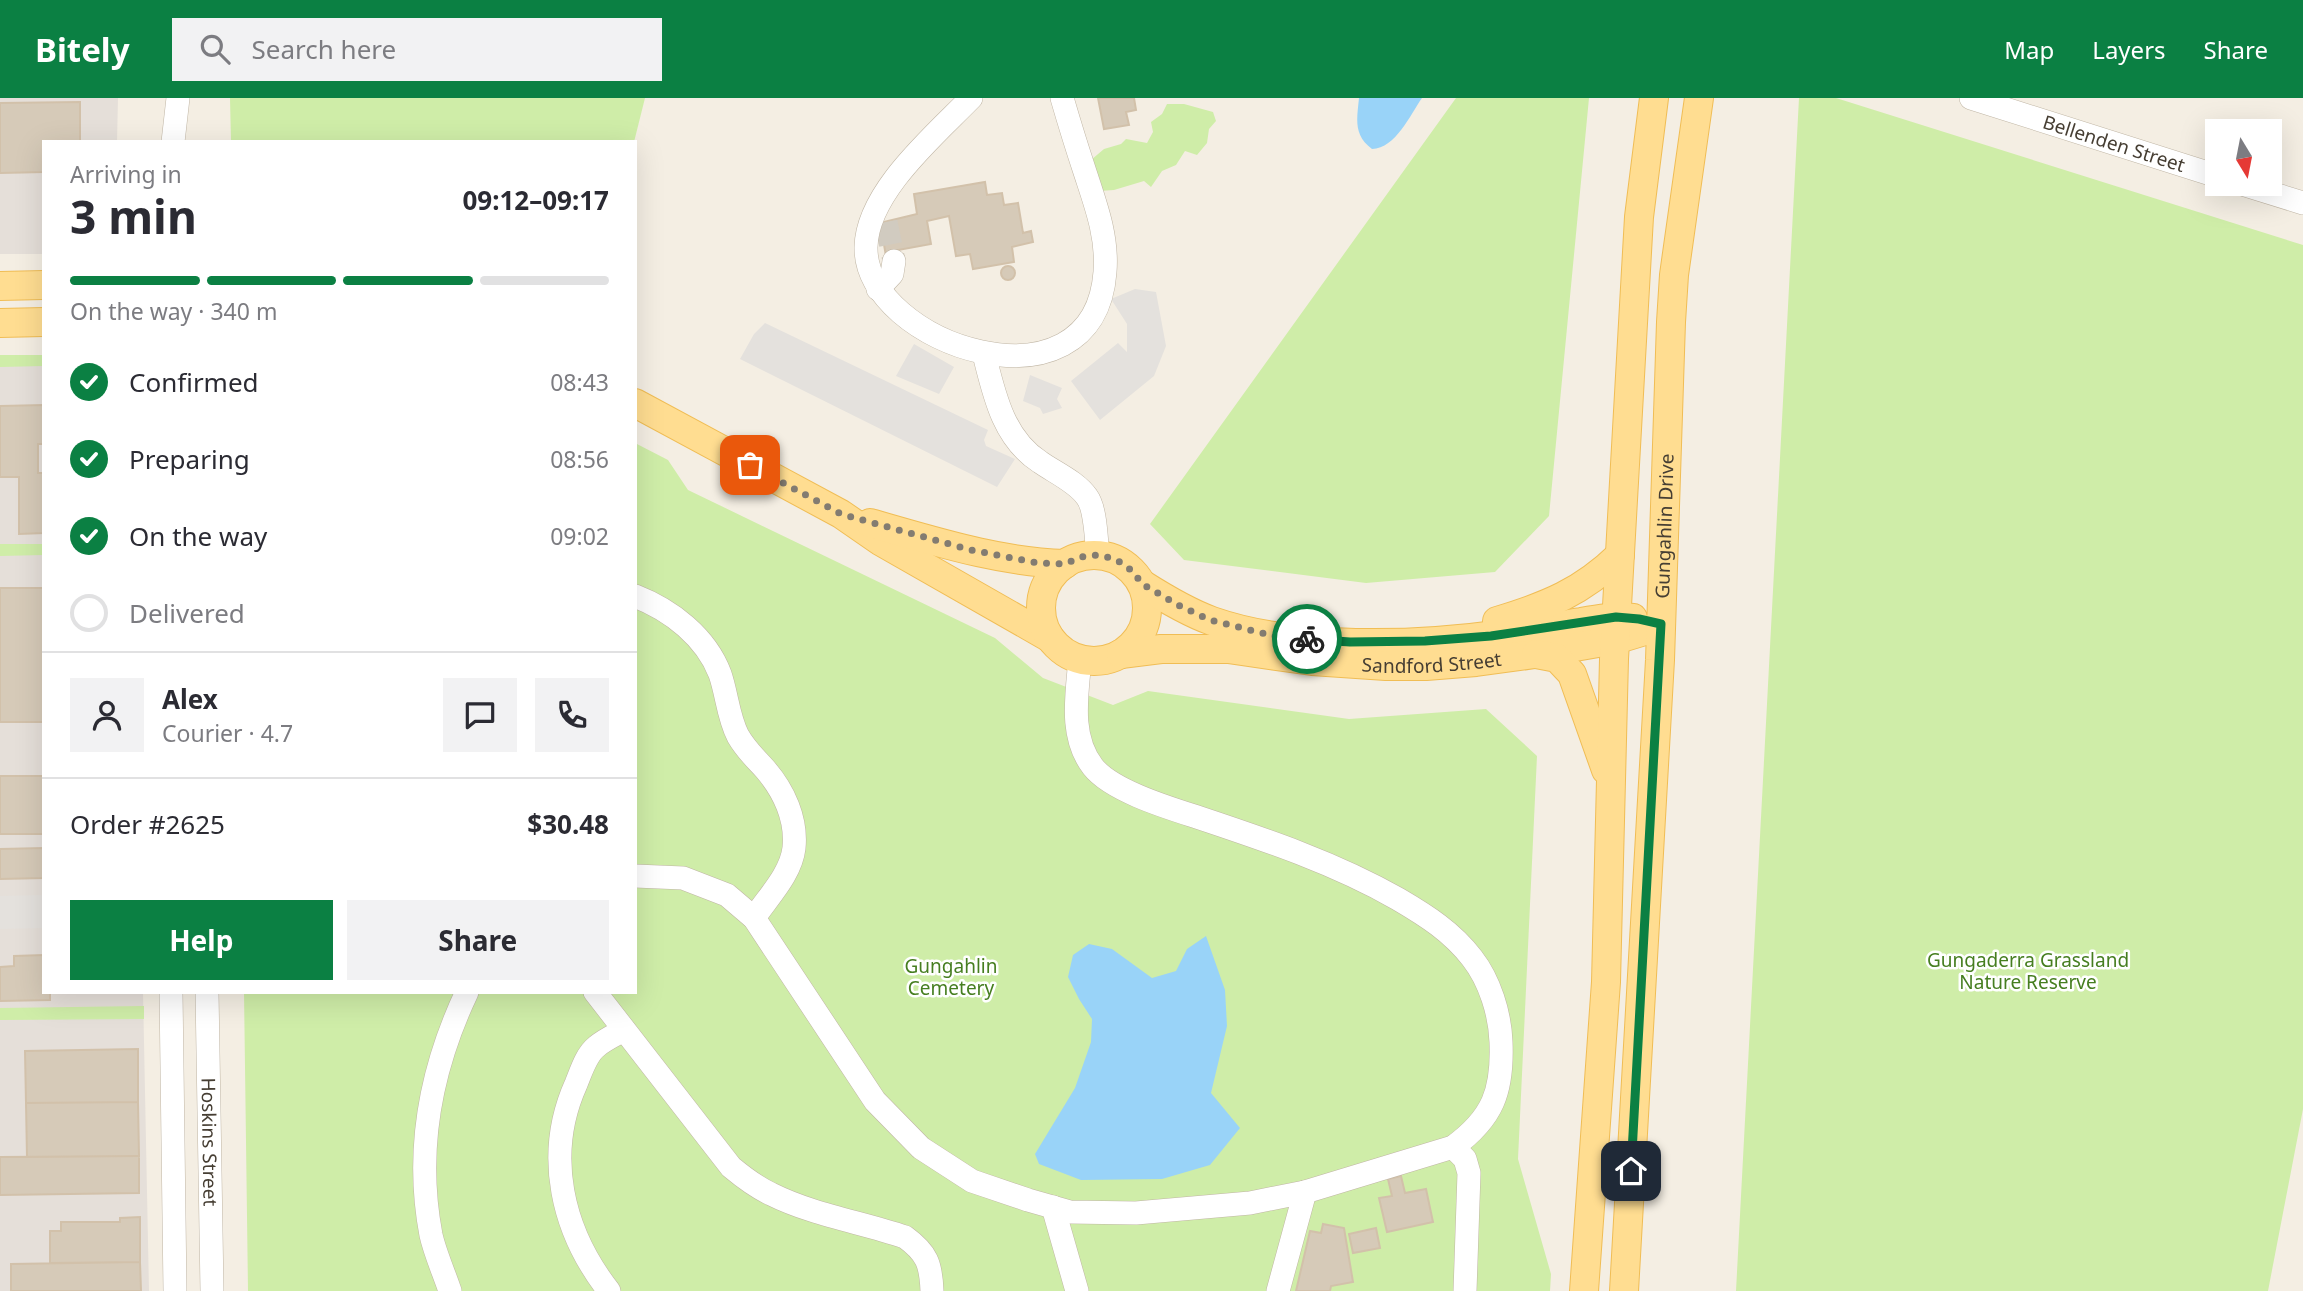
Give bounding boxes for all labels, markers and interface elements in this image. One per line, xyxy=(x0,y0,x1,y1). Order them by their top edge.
search box xyxy=(172,18,662,81)
text: Bitely xyxy=(35,27,130,72)
icon: search xyxy=(196,30,234,68)
text: Search here xyxy=(252,31,396,67)
text: Map xyxy=(2004,33,2054,66)
text: Layers xyxy=(2092,33,2166,66)
text: Share xyxy=(2204,33,2268,66)
street label: Bellenden Street xyxy=(2040,109,2188,178)
north arrow xyxy=(2205,119,2282,196)
map controls xyxy=(2205,119,2282,196)
text: Arriving in xyxy=(70,158,182,190)
text: 09:12–09:17 xyxy=(462,182,609,218)
text: 3 min xyxy=(70,185,197,247)
text: On the way · 340 m xyxy=(70,295,277,327)
icon: check xyxy=(70,363,108,401)
text: Confirmed xyxy=(129,364,259,400)
text: 08:43 xyxy=(550,366,609,398)
pin xyxy=(720,435,780,495)
icon: check xyxy=(70,440,108,478)
text: Preparing xyxy=(129,441,250,477)
text: 08:56 xyxy=(550,443,609,475)
icon: bag xyxy=(731,446,769,484)
street label: Gungahlin Drive xyxy=(1649,453,1680,599)
icon: check xyxy=(70,517,108,555)
text: On the way xyxy=(129,518,267,554)
text: 09:02 xyxy=(550,520,609,552)
text: Delivered xyxy=(129,595,245,631)
courier xyxy=(1272,604,1342,674)
icon: bike xyxy=(1288,620,1326,658)
street label: Sandford Street xyxy=(1361,646,1503,679)
button: person xyxy=(70,678,144,752)
button: chat xyxy=(443,678,517,752)
button: phone xyxy=(535,678,609,752)
text: Alex xyxy=(162,681,218,717)
text: Courier · 4.7 xyxy=(162,717,293,749)
text: Order #2625 xyxy=(70,806,225,842)
text: $30.48 xyxy=(527,806,609,842)
button: Help xyxy=(70,900,333,980)
button: Share xyxy=(347,900,609,980)
park label: Gungaderra Grassland Nature Reserve xyxy=(1927,947,2129,995)
park label: Gungahlin Cemetery xyxy=(905,953,997,1001)
street label: Hoskins Street xyxy=(195,1077,224,1207)
pin xyxy=(1601,1141,1661,1201)
icon: home xyxy=(1612,1152,1650,1190)

